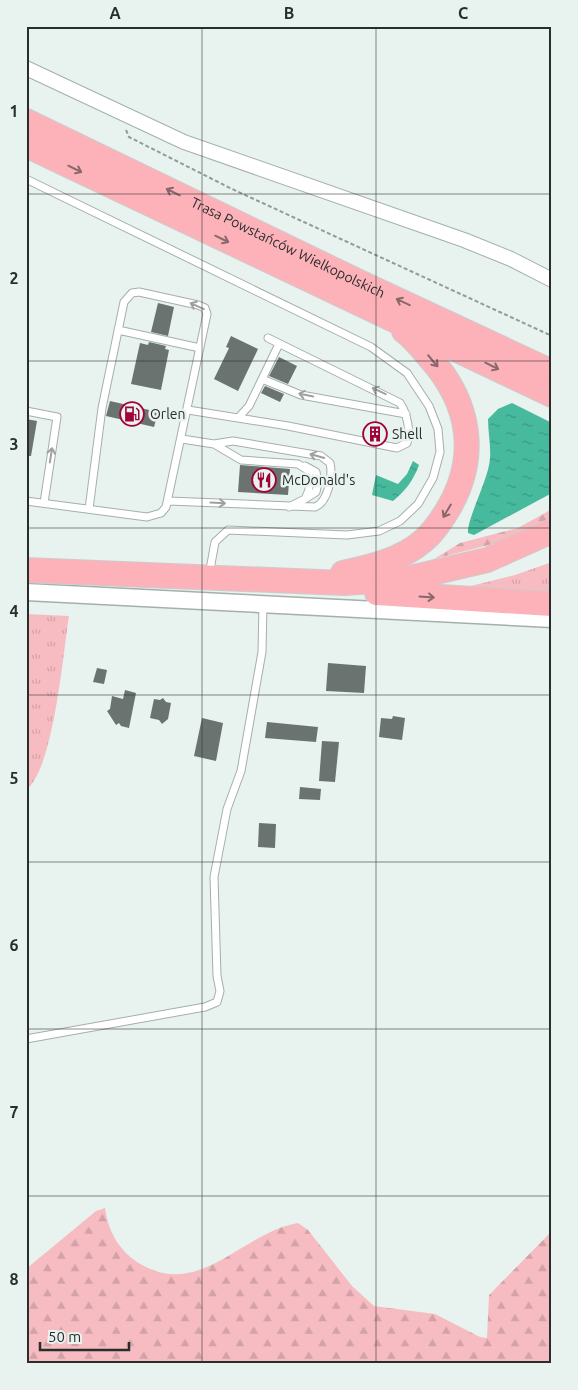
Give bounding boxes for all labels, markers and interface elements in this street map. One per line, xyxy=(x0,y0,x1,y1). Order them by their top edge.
text: A xyxy=(109,4,121,22)
text: B xyxy=(284,4,294,22)
text: C xyxy=(458,4,468,22)
text: 1 xyxy=(9,102,19,120)
one-way arrow xyxy=(67,164,82,174)
one-way arrow xyxy=(166,187,181,197)
street label: Trasa Powstańców Wielkopolskich xyxy=(188,194,388,301)
one-way arrow xyxy=(214,235,229,244)
text: 2 xyxy=(9,269,19,287)
one-way arrow xyxy=(396,297,411,307)
one-way arrow xyxy=(190,301,205,311)
one-way arrow xyxy=(427,355,438,368)
one-way arrow xyxy=(484,362,499,372)
one-way arrow xyxy=(372,386,387,395)
one-way arrow xyxy=(299,390,315,400)
fuel station icon: Orlen xyxy=(119,401,145,427)
place label: Orlen xyxy=(150,406,186,422)
building icon: Shell xyxy=(362,421,388,447)
place label: Shell xyxy=(392,426,423,442)
text: 3 xyxy=(9,435,19,453)
one-way arrow xyxy=(46,447,56,463)
one-way arrow xyxy=(309,451,325,461)
restaurant icon: McDonald's xyxy=(251,467,277,493)
place label: McDonald's xyxy=(282,472,355,488)
one-way arrow xyxy=(210,499,226,508)
one-way arrow xyxy=(442,503,452,517)
one-way arrow xyxy=(418,592,434,601)
text: 4 xyxy=(9,602,19,620)
text: 5 xyxy=(9,769,19,787)
text: 6 xyxy=(9,936,19,954)
text: 7 xyxy=(9,1103,19,1121)
text: 8 xyxy=(9,1270,19,1288)
scale bar xyxy=(40,1320,129,1352)
text: 50 m xyxy=(48,1328,81,1345)

